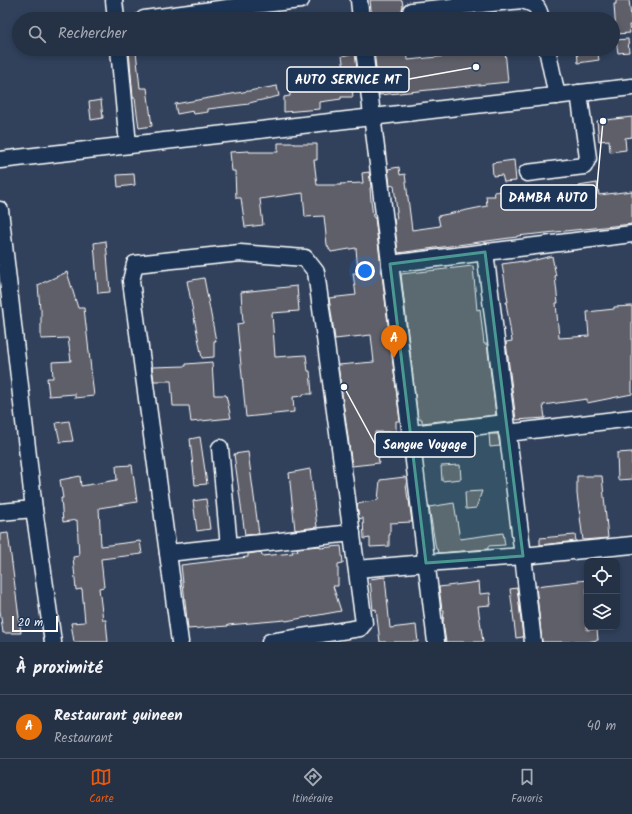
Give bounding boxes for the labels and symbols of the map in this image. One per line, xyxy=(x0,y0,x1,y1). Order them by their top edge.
callout: AUTO SERVICE MT xyxy=(287,67,409,92)
text: AUTO SERVICE MT xyxy=(295,70,403,91)
callout: DAMBA AUTO xyxy=(501,185,596,210)
text: DAMBA AUTO xyxy=(508,188,588,209)
your location xyxy=(355,261,375,281)
pin: A xyxy=(381,325,407,358)
callout: Sangue Voyage xyxy=(375,432,475,457)
text: Sangue Voyage xyxy=(383,435,468,456)
scale bar xyxy=(12,614,58,633)

